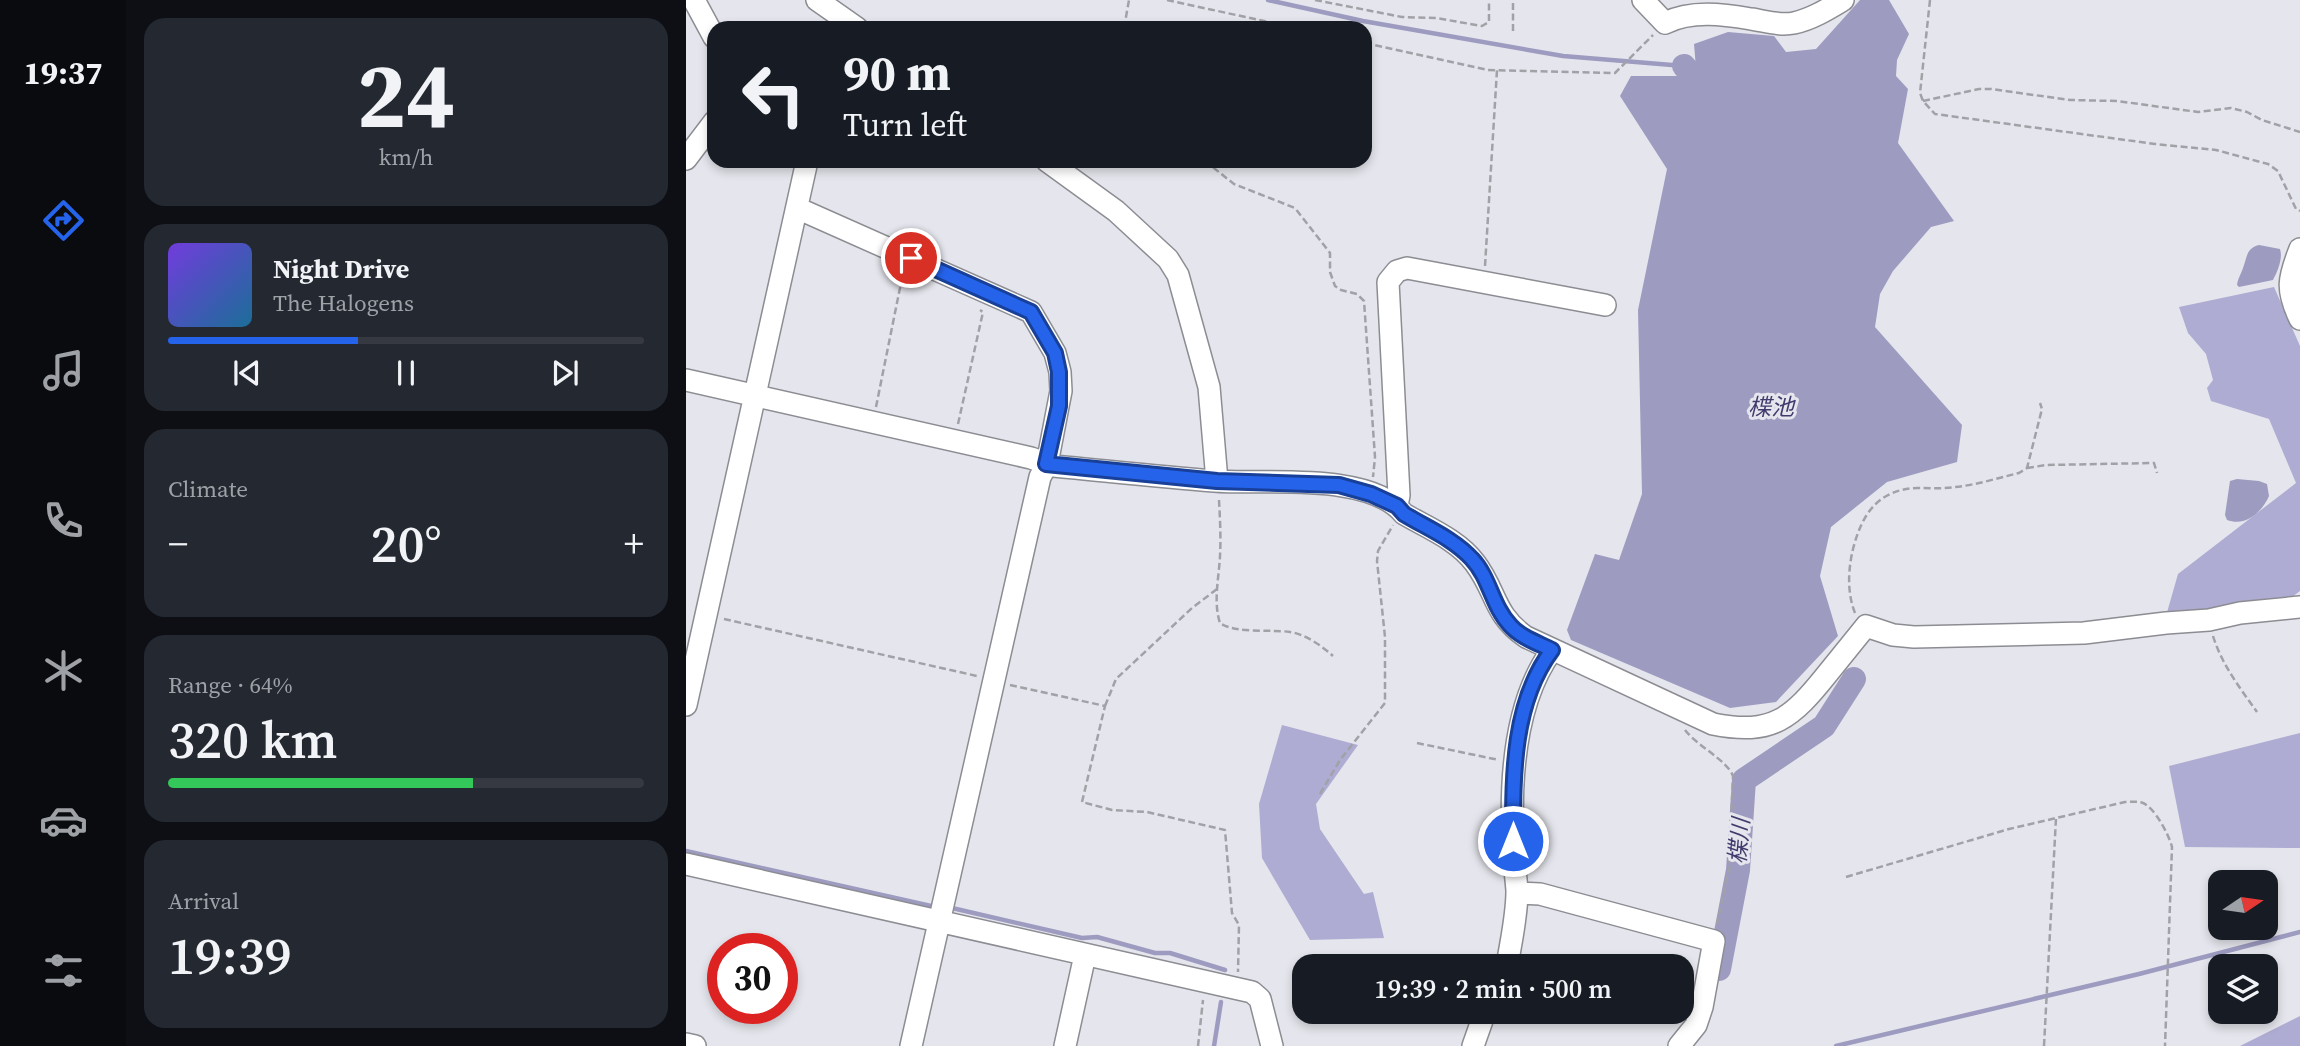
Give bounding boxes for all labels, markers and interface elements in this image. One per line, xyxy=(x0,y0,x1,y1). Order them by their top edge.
text: 24 xyxy=(357,33,455,157)
text: 90 m xyxy=(843,39,951,106)
icon: left xyxy=(728,49,819,140)
text: 19:37 xyxy=(24,51,102,95)
text: Turn left xyxy=(843,103,967,147)
text: km/h xyxy=(379,141,433,173)
icon: directions xyxy=(39,196,88,245)
pin xyxy=(881,228,941,288)
icon: arrive xyxy=(892,239,930,277)
text: Night Drive xyxy=(273,251,409,287)
text: The Halogens xyxy=(273,287,414,319)
icon: music xyxy=(39,346,88,395)
icon: previous xyxy=(228,354,266,392)
icon: pause xyxy=(387,354,425,392)
icon: next xyxy=(546,354,584,392)
water label: 楪池 xyxy=(1748,391,1796,423)
text: Climate xyxy=(168,473,248,505)
icon: phone xyxy=(39,496,88,545)
text: 20° xyxy=(370,508,442,579)
text: − xyxy=(168,518,188,570)
text: + xyxy=(624,518,644,570)
icon: climate xyxy=(39,646,88,695)
text: Range · 64% xyxy=(168,669,293,701)
text: 320 km xyxy=(168,704,337,775)
icon: car xyxy=(39,796,88,845)
position arrow xyxy=(1476,804,1550,878)
water label: 楪川 xyxy=(1721,814,1757,865)
north arrow xyxy=(2208,870,2278,940)
map controls xyxy=(2208,870,2278,1024)
text: Arrival xyxy=(168,885,239,917)
text: 19:39 xyxy=(168,920,292,991)
speed limit sign: 30 xyxy=(707,933,798,1024)
icon: filters xyxy=(39,946,88,995)
button: layers xyxy=(2208,954,2278,1024)
text: 19:39 · 2 min · 500 m xyxy=(1374,971,1612,1007)

